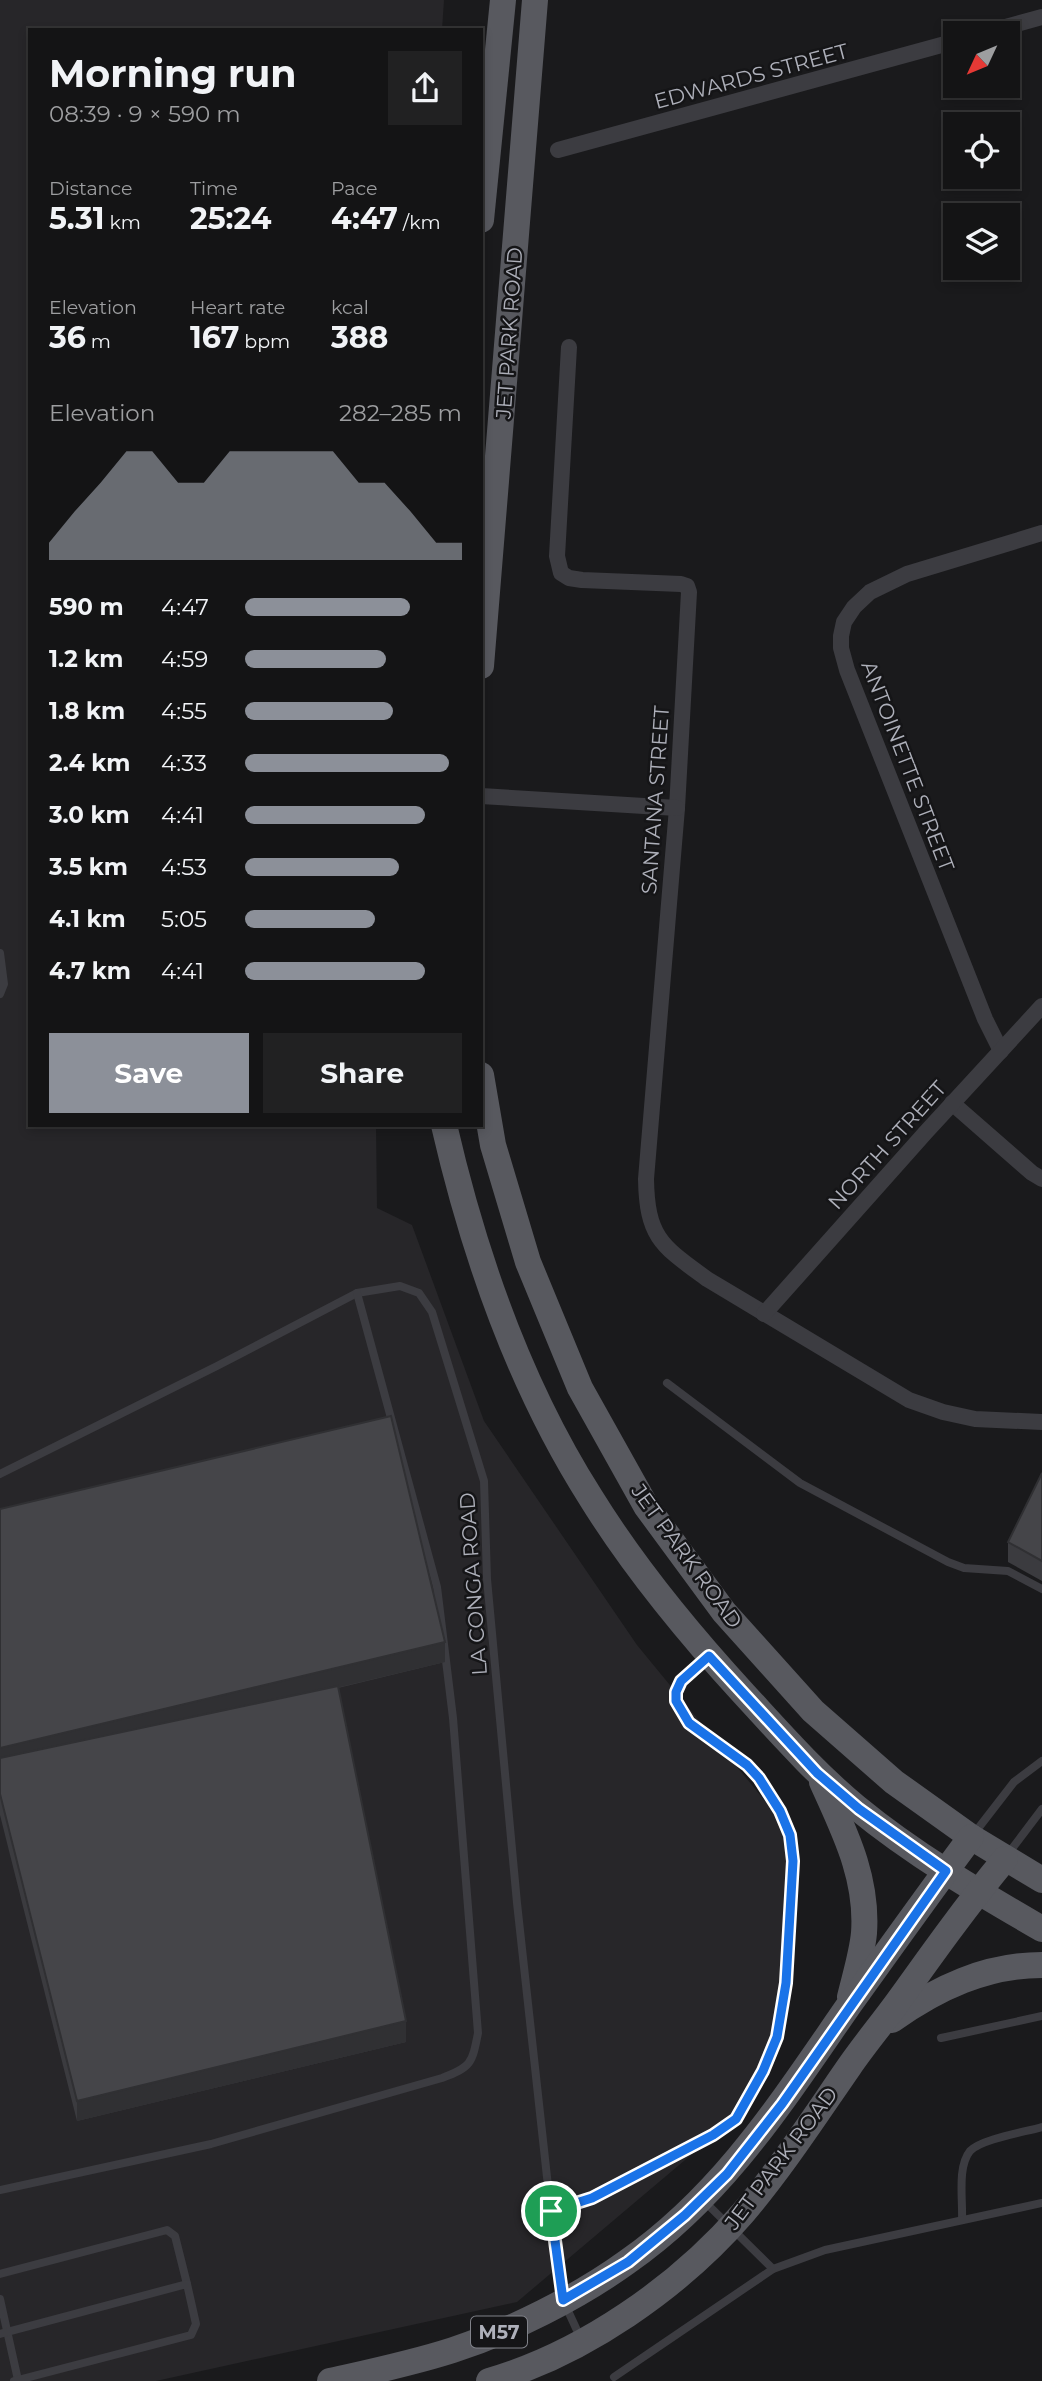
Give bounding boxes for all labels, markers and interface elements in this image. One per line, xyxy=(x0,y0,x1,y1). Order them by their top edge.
north arrow xyxy=(943,21,1020,98)
map controls xyxy=(943,21,1020,280)
street label: EDWARDS STREET xyxy=(651,38,851,114)
text: Morning run xyxy=(49,50,297,97)
button: share xyxy=(388,51,462,125)
text: 08:39 · 9 × 590 m xyxy=(49,100,241,128)
button: locate xyxy=(943,112,1020,189)
text: Distance xyxy=(49,177,132,200)
text: Time xyxy=(190,177,238,200)
text: Pace xyxy=(331,177,378,200)
text: 5.31 xyxy=(49,200,105,237)
text: 25:24 xyxy=(190,200,271,237)
text: 4:47 xyxy=(331,200,398,237)
button: layers xyxy=(943,203,1020,280)
text: km xyxy=(105,211,141,234)
text: /km xyxy=(398,211,441,234)
street label: JET PARK ROAD xyxy=(490,246,527,421)
text: Elevation xyxy=(49,296,137,319)
text: Heart rate xyxy=(190,296,285,319)
text: kcal xyxy=(331,296,369,319)
text: 36 xyxy=(49,319,86,356)
text: 167 xyxy=(190,319,239,356)
text: 388 xyxy=(331,319,388,356)
text: m xyxy=(86,330,111,353)
text: bpm xyxy=(239,330,290,353)
text: Elevation xyxy=(49,399,155,427)
text: 282–285 m xyxy=(339,399,462,427)
text: 590 m xyxy=(49,593,124,621)
text: 4:47 xyxy=(161,593,209,621)
text: 1.2 km xyxy=(49,645,123,673)
text: 4:59 xyxy=(161,645,208,673)
street label: ANTOINETTE STREET xyxy=(856,657,960,875)
text: 1.8 km xyxy=(49,697,125,725)
text: 4:55 xyxy=(161,697,207,725)
street label: SANTANA STREET xyxy=(636,705,674,895)
text: 2.4 km xyxy=(49,749,130,777)
text: 4:33 xyxy=(161,749,207,777)
text: 3.0 km xyxy=(49,801,130,829)
text: 4:41 xyxy=(161,801,204,829)
text: 3.5 km xyxy=(49,853,128,881)
text: 4:53 xyxy=(161,853,207,881)
text: 4.1 km xyxy=(49,905,126,933)
text: 5:05 xyxy=(161,905,207,933)
text: 4.7 km xyxy=(49,957,131,985)
text: 4:41 xyxy=(161,957,204,985)
button: Save xyxy=(49,1033,249,1113)
button: Share xyxy=(263,1033,462,1113)
street label: NORTH STREET xyxy=(823,1076,951,1214)
street label: JET PARK ROAD xyxy=(626,1478,748,1633)
street label: LA CONGA ROAD xyxy=(454,1492,492,1676)
street label: JET PARK ROAD xyxy=(719,2082,843,2235)
pin xyxy=(521,2181,581,2241)
icon: arrive xyxy=(532,2192,570,2230)
road number: M57 xyxy=(471,2316,527,2348)

